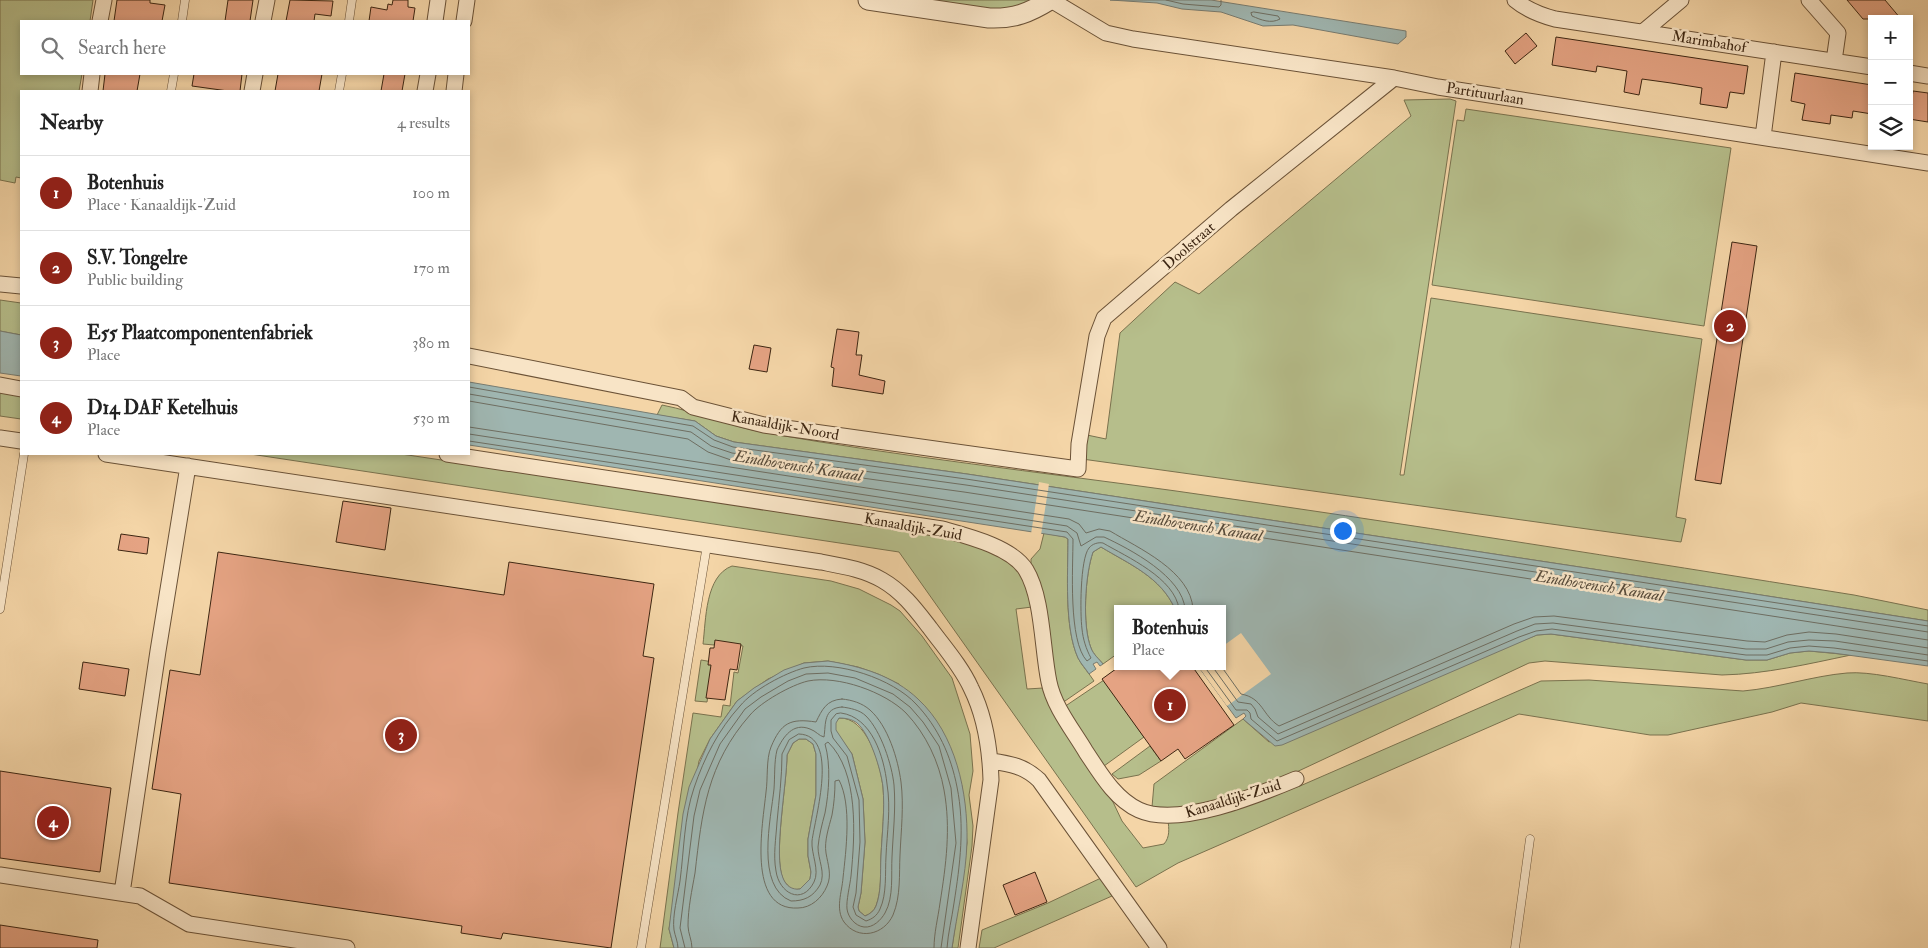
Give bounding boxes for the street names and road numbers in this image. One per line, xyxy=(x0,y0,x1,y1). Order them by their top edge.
street label: Marimbahof xyxy=(1670,27,1750,58)
street label: Partituurlaan xyxy=(1445,78,1526,110)
street label: Doolstraat xyxy=(1159,218,1219,274)
street label: Kanaaldijk-Noord xyxy=(730,407,841,445)
street label: Kanaaldijk-Zuid xyxy=(863,509,964,545)
street label: Kanaaldijk-Zuid xyxy=(1183,775,1284,823)

